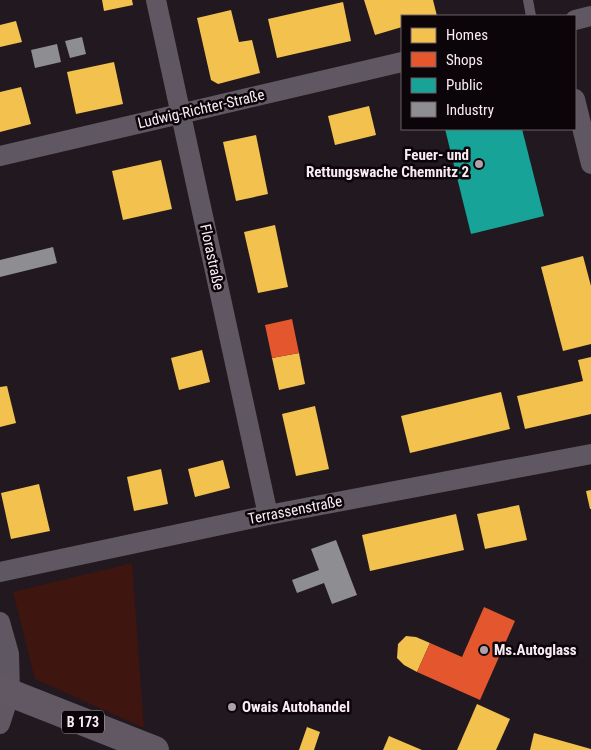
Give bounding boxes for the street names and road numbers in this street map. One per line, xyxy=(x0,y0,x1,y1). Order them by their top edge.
street label: Ludwig-Richter-Straße xyxy=(136,86,266,132)
street label: Florastraße xyxy=(196,222,228,292)
street label: Terrassenstraße xyxy=(246,492,344,528)
road number: B 173 xyxy=(62,710,104,734)

